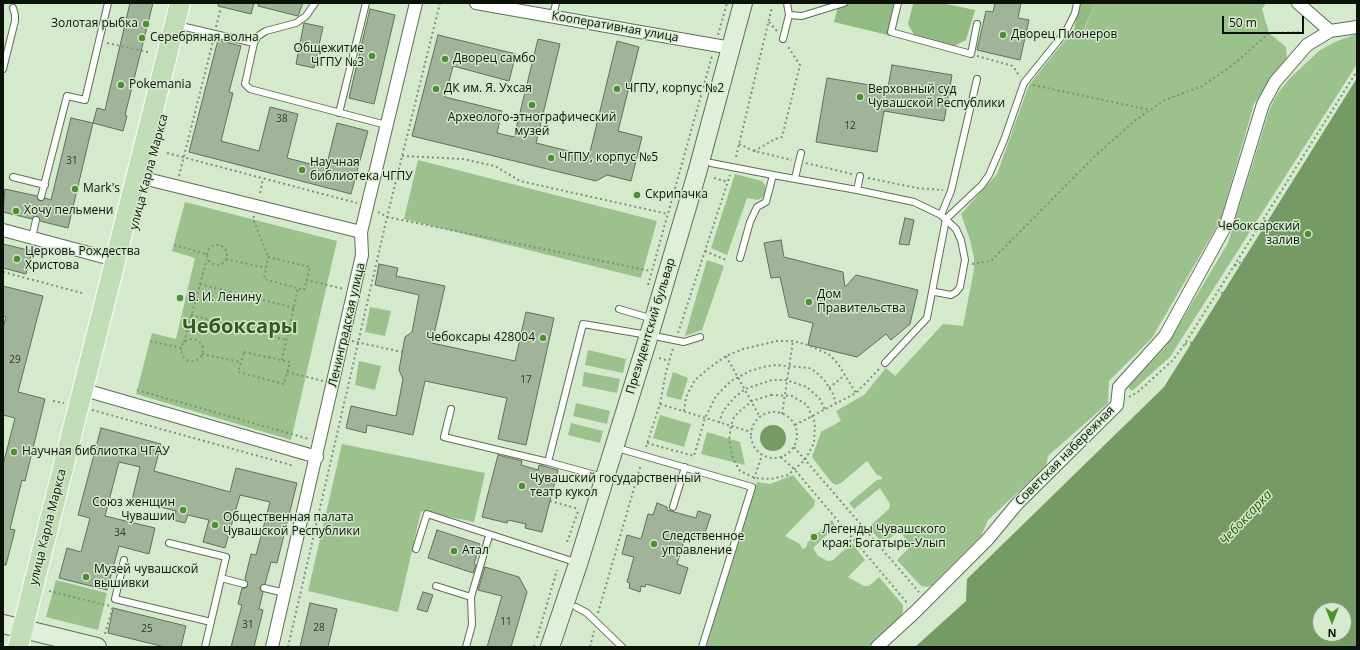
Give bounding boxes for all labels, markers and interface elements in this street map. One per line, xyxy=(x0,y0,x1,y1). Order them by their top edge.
scale bar xyxy=(1224,8,1306,34)
street label: Кооперативная улица xyxy=(550,9,680,45)
text: 50 m xyxy=(1229,14,1257,31)
place label: Золотая рыбка xyxy=(51,17,138,31)
marker: Золотая рыбка xyxy=(141,19,151,29)
place label: Дворец Пионеров xyxy=(1011,28,1117,42)
marker: Дворец Пионеров xyxy=(998,30,1008,40)
place label: Серебряная волна xyxy=(150,31,259,45)
marker: Серебряная волна xyxy=(137,33,147,43)
place label: Общежитие ЧГПУ №3 xyxy=(294,42,364,70)
marker: Общежитие ЧГПУ №3 xyxy=(367,51,377,61)
place label: Дворец самбо xyxy=(453,52,536,66)
marker: Дворец самбо xyxy=(440,54,450,64)
place label: Pokemania xyxy=(129,78,191,92)
marker: Pokemania xyxy=(116,80,126,90)
place label: ДК им. Я. Ухсая xyxy=(444,82,532,96)
place label: ЧГПУ, корпус №2 xyxy=(625,82,724,96)
place label: Верховный суд Чувашской Республики xyxy=(868,83,1005,111)
marker: ДК им. Я. Ухсая xyxy=(431,84,441,94)
marker: ЧГПУ, корпус №2 xyxy=(612,84,622,94)
marker: Верховный суд Чувашской Республики xyxy=(855,92,865,102)
marker: Археолого-этнографический музей xyxy=(527,100,537,110)
place label: Археолого-этнографический музей xyxy=(448,111,616,139)
street label: улица Карла Маркса xyxy=(127,113,171,231)
house number: 38 xyxy=(276,113,288,125)
house number: 12 xyxy=(844,120,856,132)
place label: ЧГПУ, корпус №5 xyxy=(559,151,658,165)
marker: ЧГПУ, корпус №5 xyxy=(546,153,556,163)
house number: 31 xyxy=(66,155,78,167)
place label: Научная библиотека ЧГПУ xyxy=(310,156,413,184)
marker: Научная библиотека ЧГПУ xyxy=(297,165,307,175)
place label: Mark's xyxy=(83,182,120,196)
marker: Mark's xyxy=(70,184,80,194)
place label: Скрипачка xyxy=(645,188,708,202)
marker: Скрипачка xyxy=(632,190,642,200)
place label: Хочу пельмени xyxy=(24,204,113,218)
marker: Хочу пельмени xyxy=(11,206,21,216)
place label: Чебоксарский залив xyxy=(1217,220,1300,248)
marker: Чебоксарский залив xyxy=(1303,229,1313,239)
place label: Церковь Рождества Христова xyxy=(25,245,140,273)
marker: Церковь Рождества Христова xyxy=(12,254,22,264)
street label: Президентский бульвар xyxy=(623,256,679,396)
street label: Ленинградская улица xyxy=(326,261,368,389)
place label: Дом Правительства xyxy=(817,288,906,316)
place label: В. И. Ленину xyxy=(188,291,261,305)
marker: В. И. Ленину xyxy=(175,293,185,303)
marker: Дом Правительства xyxy=(804,297,814,307)
district label: Чебоксары xyxy=(182,315,298,339)
place label: Чебоксары 428004 xyxy=(426,331,535,345)
marker: Чебоксары 428004 xyxy=(538,333,548,343)
house number: 29 xyxy=(9,354,21,366)
house number: 17 xyxy=(520,374,532,386)
street label: Советская набережная xyxy=(1012,403,1118,509)
place label: Научная библиотка ЧГАУ xyxy=(22,445,170,459)
marker: Научная библиотка ЧГАУ xyxy=(9,447,19,457)
street label: улица Карла Маркса xyxy=(27,467,69,587)
place label: Чувашский государственный театр кукол xyxy=(530,472,701,500)
marker: Чувашский государственный театр кукол xyxy=(517,481,527,491)
water label: Чебоксарка xyxy=(1217,487,1275,549)
place label: Союз женщин Чувашии xyxy=(92,496,175,524)
marker: Союз женщин Чувашии xyxy=(178,505,188,515)
place label: Общественная палата Чувашской Республики xyxy=(223,511,360,539)
marker: Общественная палата Чувашской Республики xyxy=(210,520,220,530)
place label: Легенды Чувашского края: Богатырь-Улып xyxy=(822,523,946,551)
house number: 34 xyxy=(114,527,126,539)
place label: Следственное управление xyxy=(662,530,744,558)
marker: Легенды Чувашского края: Богатырь-Улып xyxy=(809,532,819,542)
marker: Следственное управление xyxy=(649,539,659,549)
place label: Атал xyxy=(462,544,489,558)
marker: Атал xyxy=(449,546,459,556)
place label: Музей чувашской вышивки xyxy=(94,563,198,591)
marker: Музей чувашской вышивки xyxy=(81,572,91,582)
north arrow xyxy=(1312,602,1352,642)
house number: 11 xyxy=(500,616,512,628)
house number: 31 xyxy=(242,619,254,631)
house number: 28 xyxy=(313,622,325,634)
house number: 25 xyxy=(141,623,153,635)
text: N xyxy=(1328,626,1336,641)

